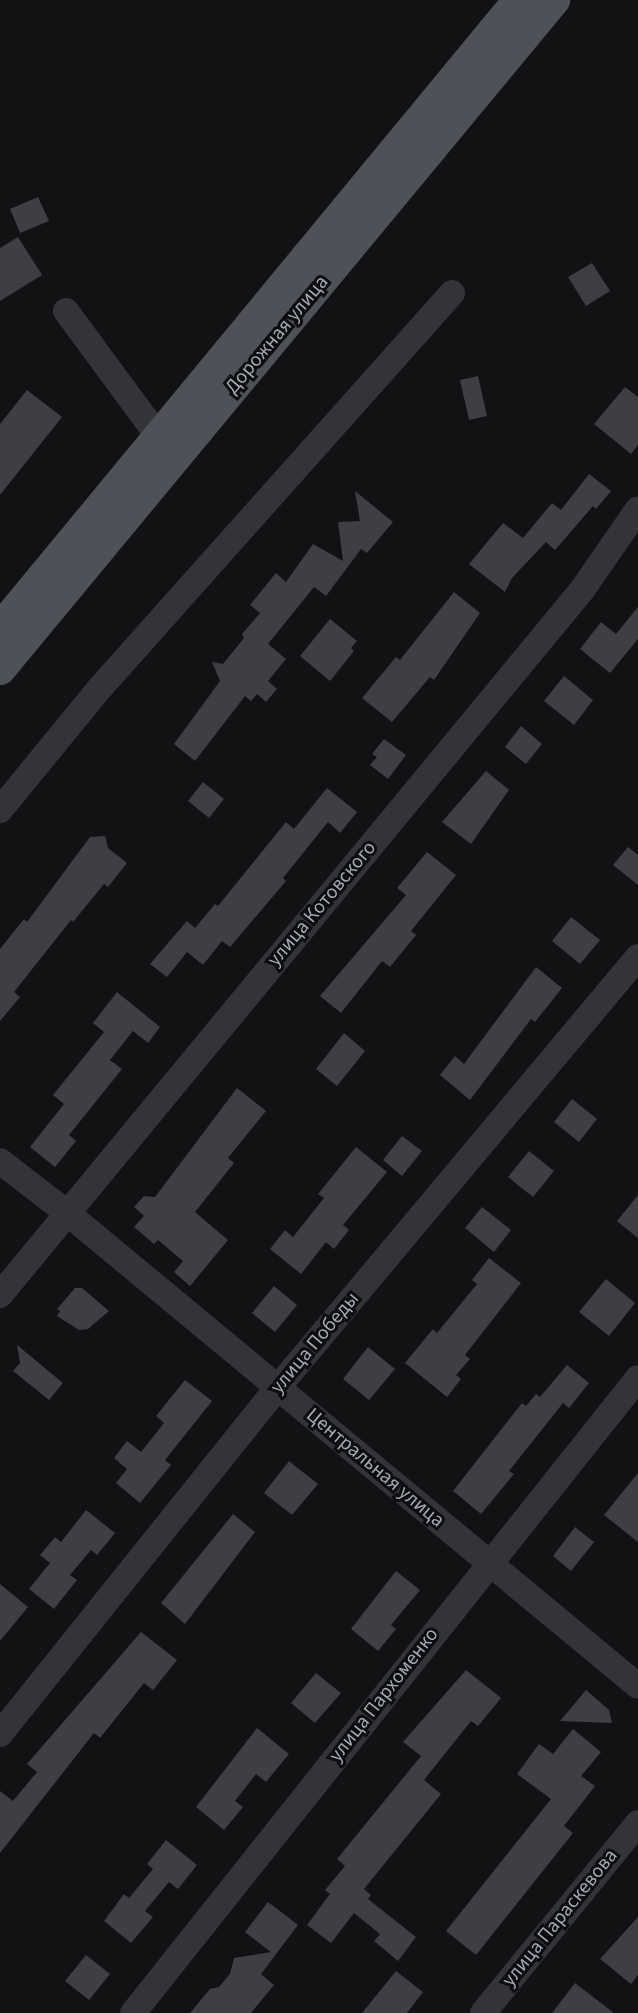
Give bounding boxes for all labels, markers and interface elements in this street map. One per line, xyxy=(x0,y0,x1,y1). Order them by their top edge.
street label: Дорожная улица xyxy=(220,271,334,399)
street label: улица Котовского xyxy=(263,837,381,971)
street label: улица Победы xyxy=(266,1287,364,1399)
street label: Центральная улица xyxy=(301,1403,449,1533)
street label: улица Пархоменко xyxy=(324,1623,444,1767)
street label: улица Параскевова xyxy=(497,1844,623,1992)

